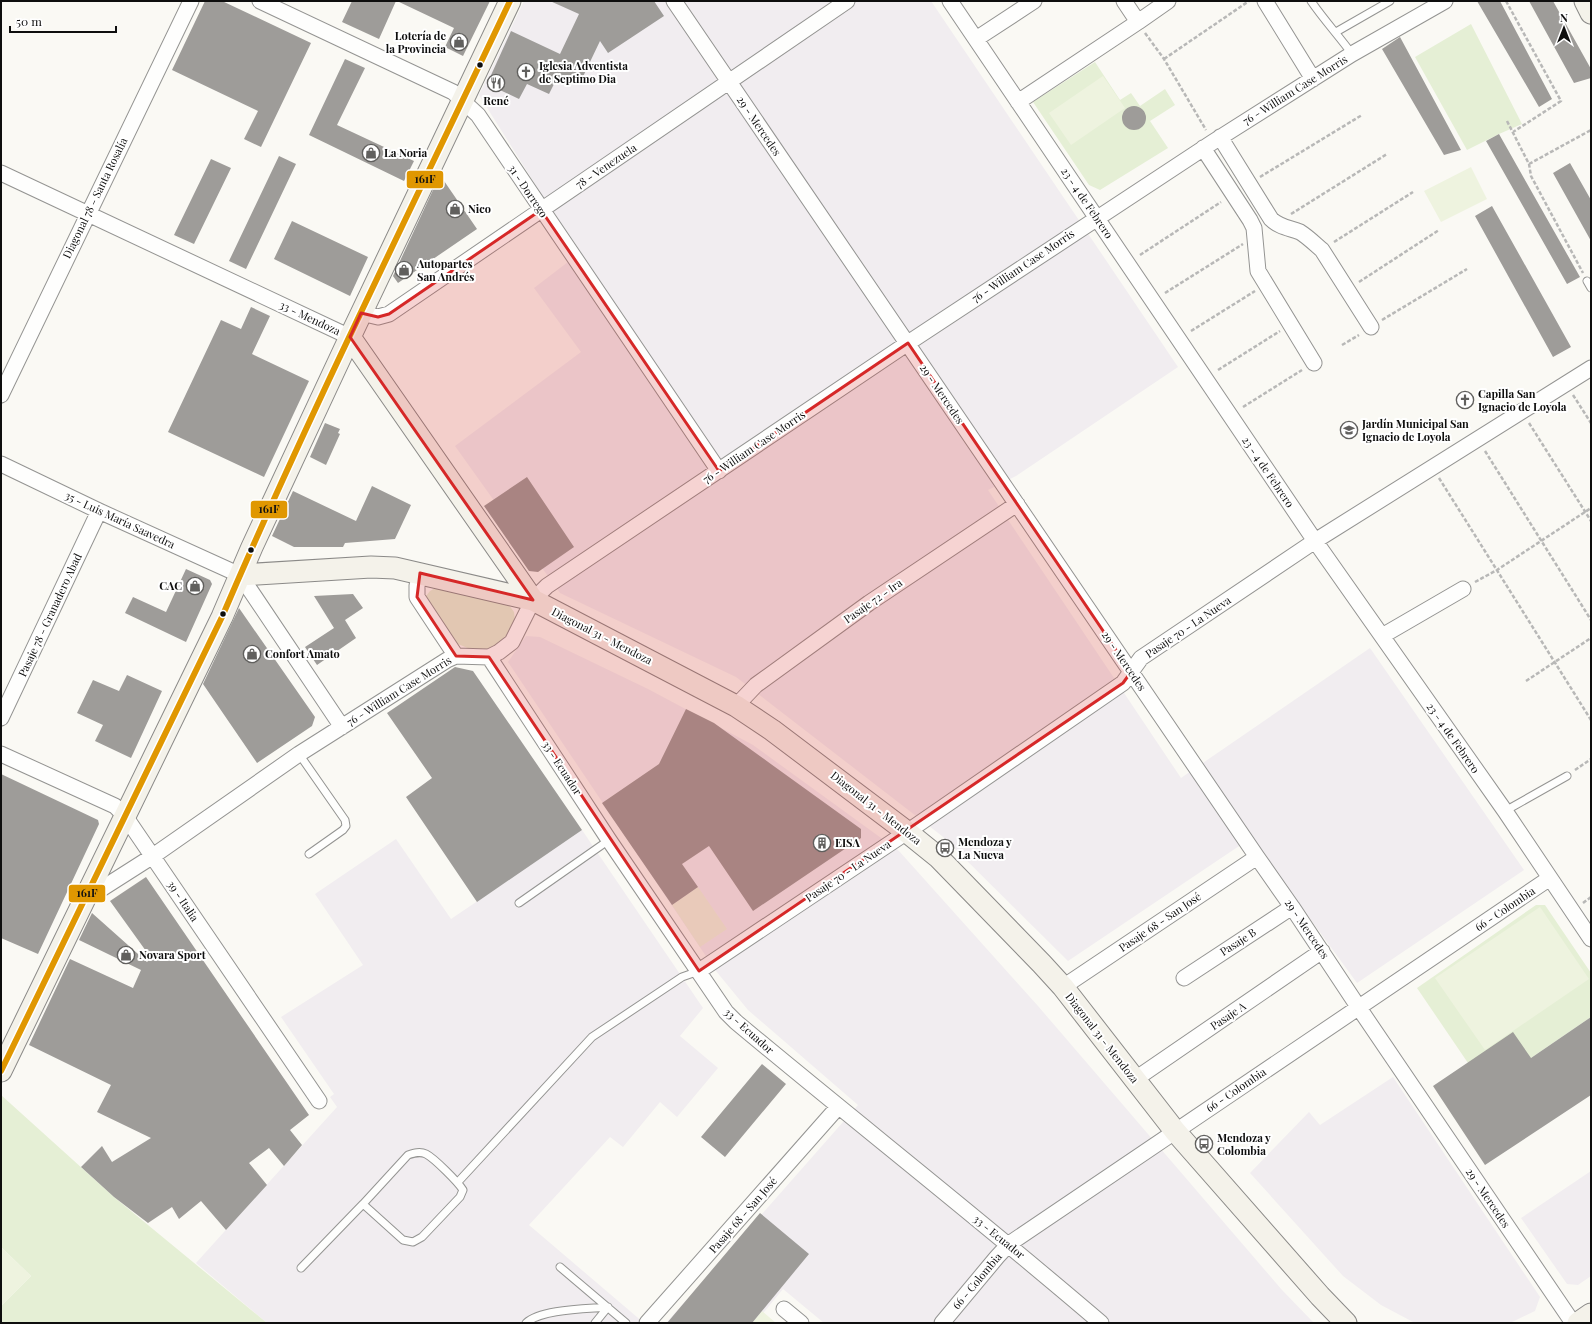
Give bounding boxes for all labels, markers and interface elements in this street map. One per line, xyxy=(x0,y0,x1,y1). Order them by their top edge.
scale bar xyxy=(10,8,116,34)
north arrow xyxy=(1544,8,1584,48)
text: N xyxy=(1560,10,1568,25)
text: 50 m xyxy=(16,13,42,29)
place label: Lotería de la Provincia xyxy=(386,28,446,56)
shop icon: Lotería de la Provincia xyxy=(449,32,469,52)
street label: 76 - William Case Morris xyxy=(1240,51,1350,128)
place label: Iglesia Adventista de Septimo Dia xyxy=(539,58,628,86)
unlabelled marker xyxy=(475,60,485,70)
church icon: Iglesia Adventista de Septimo Dia xyxy=(516,62,536,82)
restaurant icon: René xyxy=(486,73,506,93)
place label: René xyxy=(483,93,509,108)
street label: 29 - Mercedes xyxy=(734,93,785,159)
street label: Diagonal 78 - Santa Rosalía xyxy=(59,134,131,261)
street label: 78 - Venezuela xyxy=(572,139,640,192)
shop icon: La Noria xyxy=(361,143,381,163)
place label: La Noria xyxy=(384,145,427,160)
street label: 31 - Dorrego xyxy=(505,161,552,220)
street label: 23 - 4 de Febrero xyxy=(1058,164,1117,241)
line badge: 161F xyxy=(406,170,444,189)
text: 161F xyxy=(414,171,436,186)
shop icon: Nico xyxy=(445,199,465,219)
place label: Nico xyxy=(468,201,491,216)
street label: 76 - William Case Morris xyxy=(968,226,1077,306)
place label: Autopartes San Andrés xyxy=(416,256,474,284)
shop icon: Autopartes San Andrés xyxy=(394,260,414,280)
street label: 33 - Mendoza xyxy=(277,297,344,338)
street label: 29 - Mercedes xyxy=(917,361,968,427)
place label: Capilla San Ignacio de Loyola xyxy=(1478,386,1567,414)
church icon: Capilla San Ignacio de Loyola xyxy=(1455,390,1475,410)
street label: 76 - William Case Morris xyxy=(699,407,808,487)
place label: Jardín Municipal San Ignacio de Loyola xyxy=(1361,416,1469,444)
school or university icon: Jardín Municipal San Ignacio de Loyola xyxy=(1339,420,1359,440)
street label: 23 - 4 de Febrero xyxy=(1239,433,1298,510)
street label: 35 - Luis María Saavedra xyxy=(63,487,178,552)
line badge: 161F xyxy=(250,500,288,519)
text: 161F xyxy=(258,501,280,516)
unlabelled marker xyxy=(246,545,256,555)
street label: Pasaje 78 - Granadero Abad xyxy=(14,550,85,679)
street label: Pasaje 72 - Ira xyxy=(840,575,905,626)
shop icon: CAC xyxy=(185,576,205,596)
place label: CAC xyxy=(159,578,182,593)
street label: Pasaje 70 - La Nueva xyxy=(1142,592,1234,661)
street label: Diagonal 31 - Mendoza xyxy=(549,604,656,668)
unlabelled marker xyxy=(218,609,228,619)
street label: 29 - Mercedes xyxy=(1099,628,1150,694)
shop icon: Confort Amato xyxy=(242,644,262,664)
place label: Confort Amato xyxy=(265,646,340,661)
street label: 76 - William Case Morris xyxy=(344,652,454,729)
street label: 23 - 4 de Febrero xyxy=(1424,700,1483,776)
street label: 33 - Ecuador xyxy=(539,738,586,798)
street label: Diagonal 31 - Mendoza xyxy=(828,768,925,848)
building icon: EISA xyxy=(812,833,832,853)
place label: Mendoza y La Nueva xyxy=(958,834,1012,862)
place label: EISA xyxy=(835,835,860,850)
street label: Pasaje 70 - La Nueva xyxy=(802,836,894,905)
bus stop icon: Mendoza y La Nueva xyxy=(935,838,955,858)
street label: 39 - Italia xyxy=(164,877,203,925)
street label: 66 - Colombia xyxy=(1472,883,1538,934)
line badge: 161F xyxy=(68,884,106,903)
text: 161F xyxy=(76,885,98,900)
street label: Pasaje 68 - San José xyxy=(1116,888,1204,955)
street label: 29 - Mercedes xyxy=(1282,896,1333,962)
street label: Pasaje B xyxy=(1217,924,1259,959)
shop icon: Novara Sport xyxy=(116,945,136,965)
place label: Novara Sport xyxy=(139,947,206,962)
street label: Diagonal 31 - Mendoza xyxy=(1062,989,1143,1086)
street label: Pasaje A xyxy=(1207,998,1249,1033)
street label: 33 - Ecuador xyxy=(721,1004,778,1057)
street label: 66 - Colombia xyxy=(1203,1064,1269,1115)
place label: Mendoza y Colombia xyxy=(1217,1130,1271,1158)
bus stop icon: Mendoza y Colombia xyxy=(1194,1134,1214,1154)
street label: 29 - Mercedes xyxy=(1463,1165,1514,1231)
street label: Pasaje 68 - San José xyxy=(705,1173,780,1256)
street label: 33 - Ecuador xyxy=(970,1211,1028,1262)
street label: 66 - Colombia xyxy=(949,1249,1005,1312)

